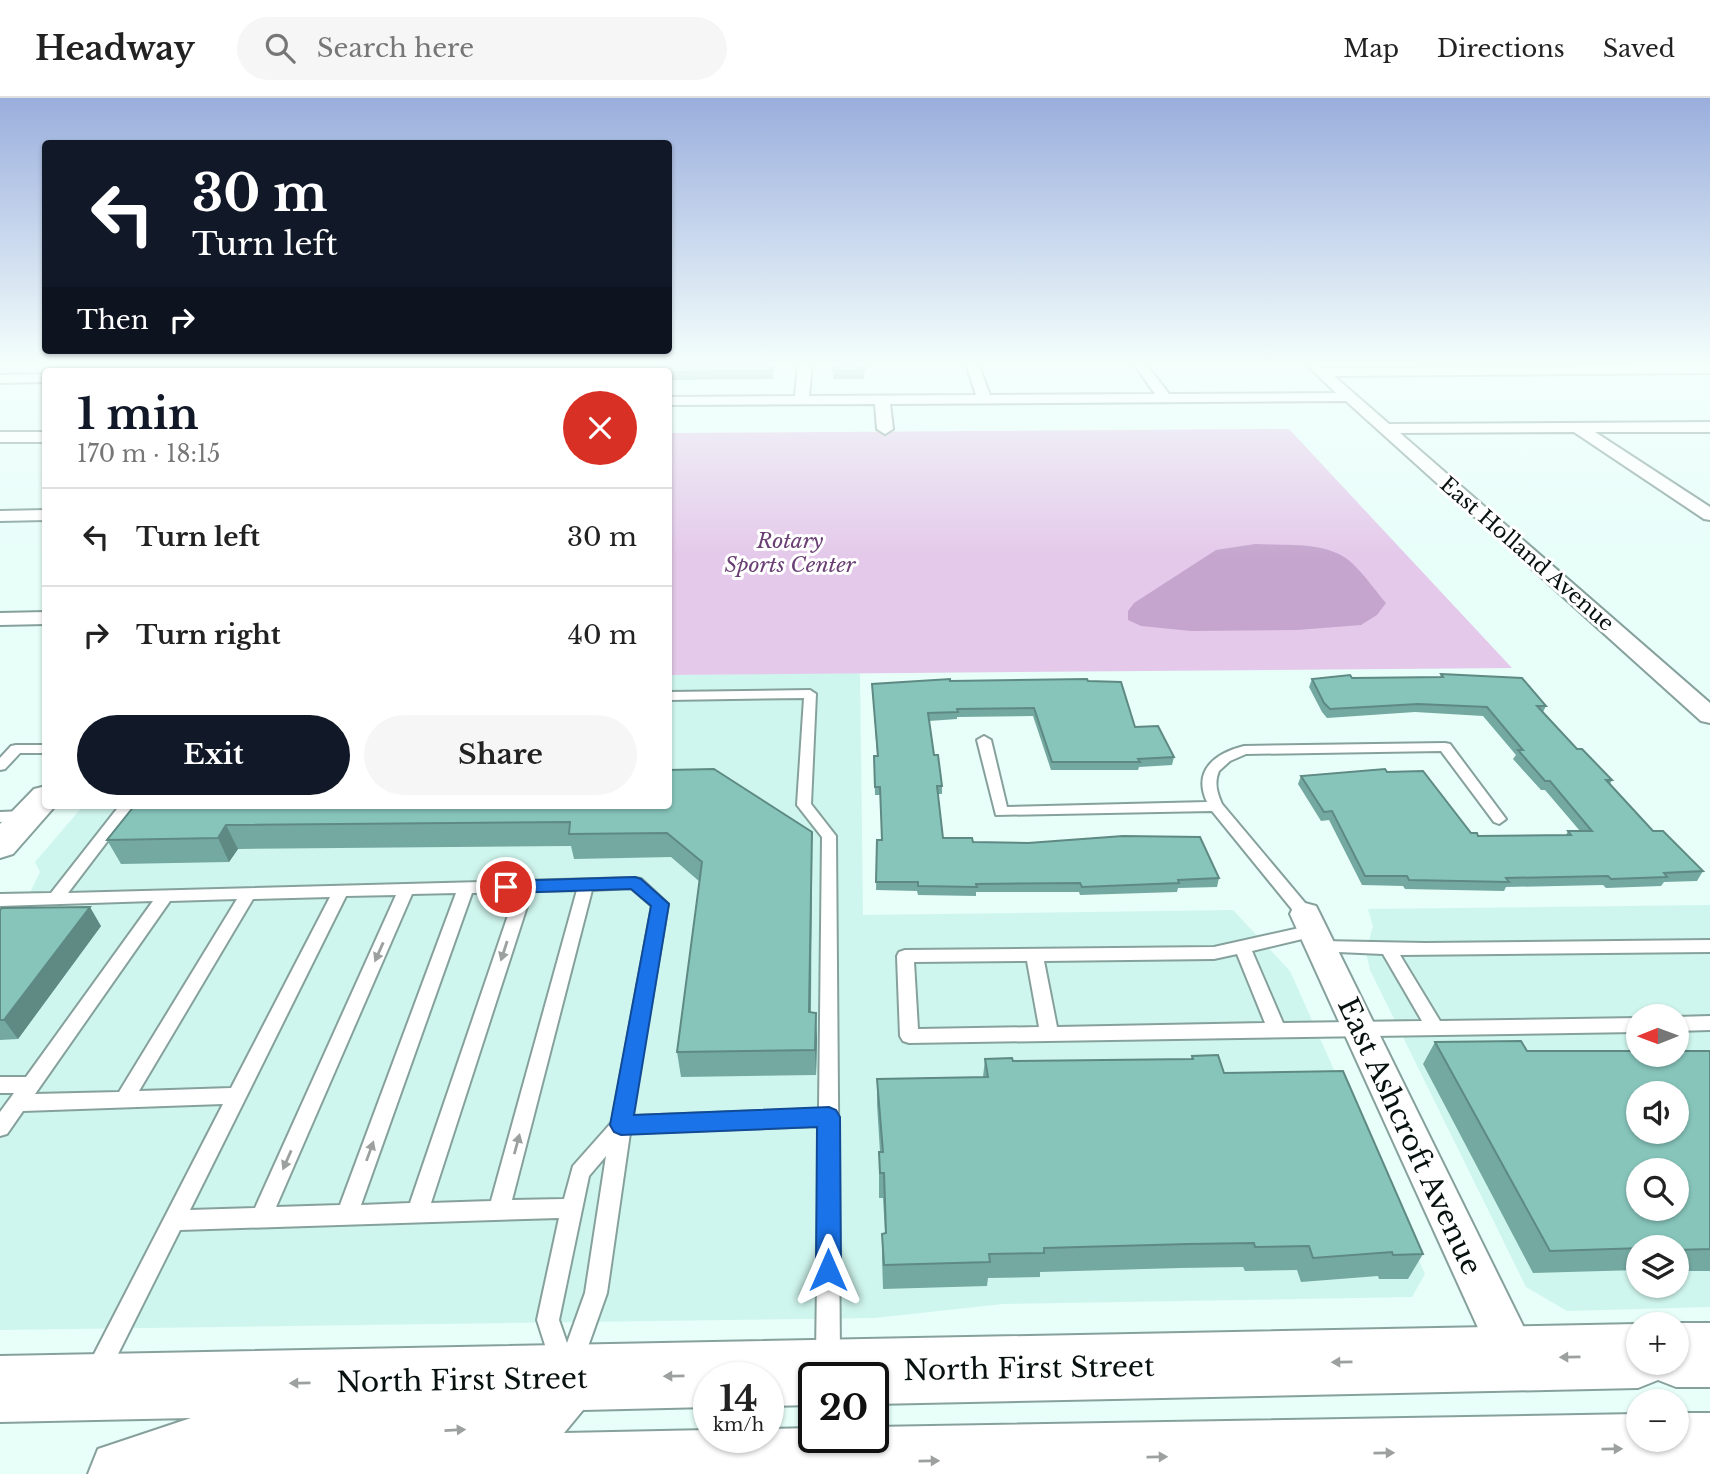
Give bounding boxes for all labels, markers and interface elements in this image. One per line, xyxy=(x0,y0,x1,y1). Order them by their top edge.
search box xyxy=(237,17,727,80)
text: Headway xyxy=(35,28,195,69)
icon: search xyxy=(261,29,299,67)
text: Search here xyxy=(317,32,474,64)
text: Map xyxy=(1343,34,1399,63)
text: Directions xyxy=(1437,34,1565,63)
text: Saved xyxy=(1603,34,1675,63)
text: 30 m xyxy=(192,163,327,224)
icon: left xyxy=(77,168,168,259)
text: Turn left xyxy=(192,224,338,264)
icon: right xyxy=(163,301,201,339)
text: Then xyxy=(77,304,149,336)
text: 1 min xyxy=(77,388,199,440)
button: close xyxy=(563,391,637,465)
text: 170 m · 18:15 xyxy=(77,440,220,468)
street label: East Holland Avenue xyxy=(1435,471,1619,637)
icon: left xyxy=(77,518,115,556)
text: Turn left xyxy=(136,521,260,553)
text: 30 m xyxy=(567,521,637,553)
park label: Rotary Sports Center xyxy=(725,528,857,578)
icon: right xyxy=(77,616,115,654)
text: Turn right xyxy=(136,619,281,651)
text: 40 m xyxy=(568,619,637,651)
button: Exit xyxy=(77,715,350,795)
button: Share xyxy=(364,715,637,795)
pin xyxy=(476,857,536,917)
icon: arrive xyxy=(487,868,525,906)
one-way arrow xyxy=(373,941,384,962)
one-way arrow xyxy=(498,941,509,962)
street label: East Ashcroft Avenue xyxy=(1330,992,1489,1280)
north arrow xyxy=(1626,1004,1689,1068)
map controls xyxy=(1626,1004,1689,1452)
button: sound xyxy=(1626,1081,1689,1144)
one-way arrow xyxy=(512,1133,522,1154)
one-way arrow xyxy=(365,1140,376,1161)
one-way arrow xyxy=(281,1150,293,1170)
button: search xyxy=(1626,1158,1689,1221)
position arrow xyxy=(791,1233,865,1307)
button: layers xyxy=(1626,1235,1689,1298)
button: + xyxy=(1626,1312,1689,1375)
street label: North First Street xyxy=(903,1349,1155,1388)
one-way arrow xyxy=(1559,1351,1581,1363)
one-way arrow xyxy=(1331,1356,1353,1367)
street label: North First Street xyxy=(336,1361,588,1400)
speed limit sign: 20 xyxy=(798,1362,889,1453)
one-way arrow xyxy=(663,1370,685,1382)
one-way arrow xyxy=(288,1377,310,1389)
text: 14 xyxy=(719,1377,758,1420)
button: − xyxy=(1626,1389,1689,1452)
text: km/h xyxy=(713,1414,764,1436)
one-way arrow xyxy=(444,1424,466,1435)
one-way arrow xyxy=(1601,1443,1623,1455)
one-way arrow xyxy=(1374,1447,1396,1459)
one-way arrow xyxy=(1146,1451,1168,1463)
one-way arrow xyxy=(919,1455,941,1467)

